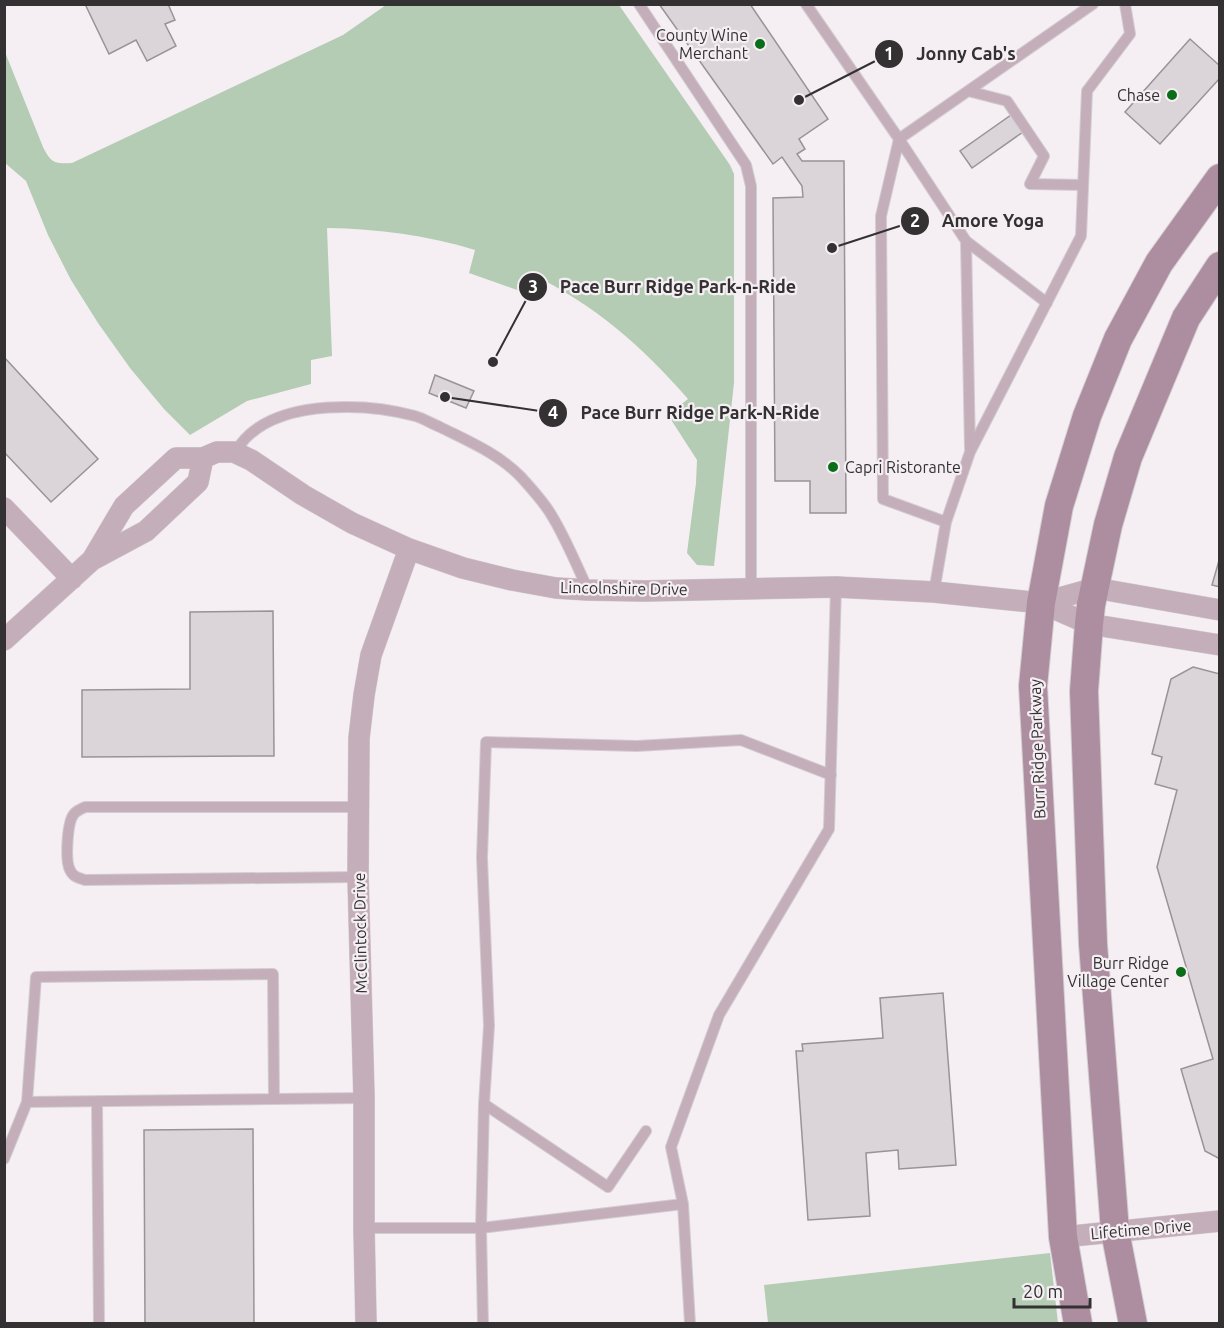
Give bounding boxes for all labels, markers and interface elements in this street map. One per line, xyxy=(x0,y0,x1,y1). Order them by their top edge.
place label: County Wine Merchant xyxy=(656,26,749,62)
callout: Jonny Cab's xyxy=(874,36,1028,72)
marker: County Wine Merchant xyxy=(753,37,767,51)
text: 1 xyxy=(884,43,894,63)
text: Jonny Cab's xyxy=(916,43,1016,63)
place label: Chase xyxy=(1117,86,1160,104)
marker: Chase xyxy=(1165,88,1179,102)
callout: Amore Yoga xyxy=(900,203,1056,239)
text: 2 xyxy=(910,210,920,230)
text: Amore Yoga xyxy=(942,210,1044,230)
callout: Pace Burr Ridge Park-n-Ride xyxy=(518,269,809,305)
text: 3 xyxy=(528,276,538,296)
text: Pace Burr Ridge Park-n-Ride xyxy=(560,276,796,296)
callout: Pace Burr Ridge Park-N-Ride xyxy=(538,395,831,431)
text: 4 xyxy=(548,402,558,422)
text: Pace Burr Ridge Park-N-Ride xyxy=(580,402,820,422)
place label: Capri Ristorante xyxy=(845,458,961,476)
marker: Capri Ristorante xyxy=(826,460,840,474)
street label: Lincolnshire Drive xyxy=(560,578,688,598)
street label: Burr Ridge Parkway xyxy=(1026,678,1048,819)
street label: McClintock Drive xyxy=(350,872,370,994)
place label: Burr Ridge Village Center xyxy=(1067,954,1169,990)
marker: Burr Ridge Village Center xyxy=(1174,965,1188,979)
street label: Lifetime Drive xyxy=(1090,1216,1192,1242)
scale bar xyxy=(1014,1271,1090,1309)
text: 20 m xyxy=(1023,1281,1063,1301)

